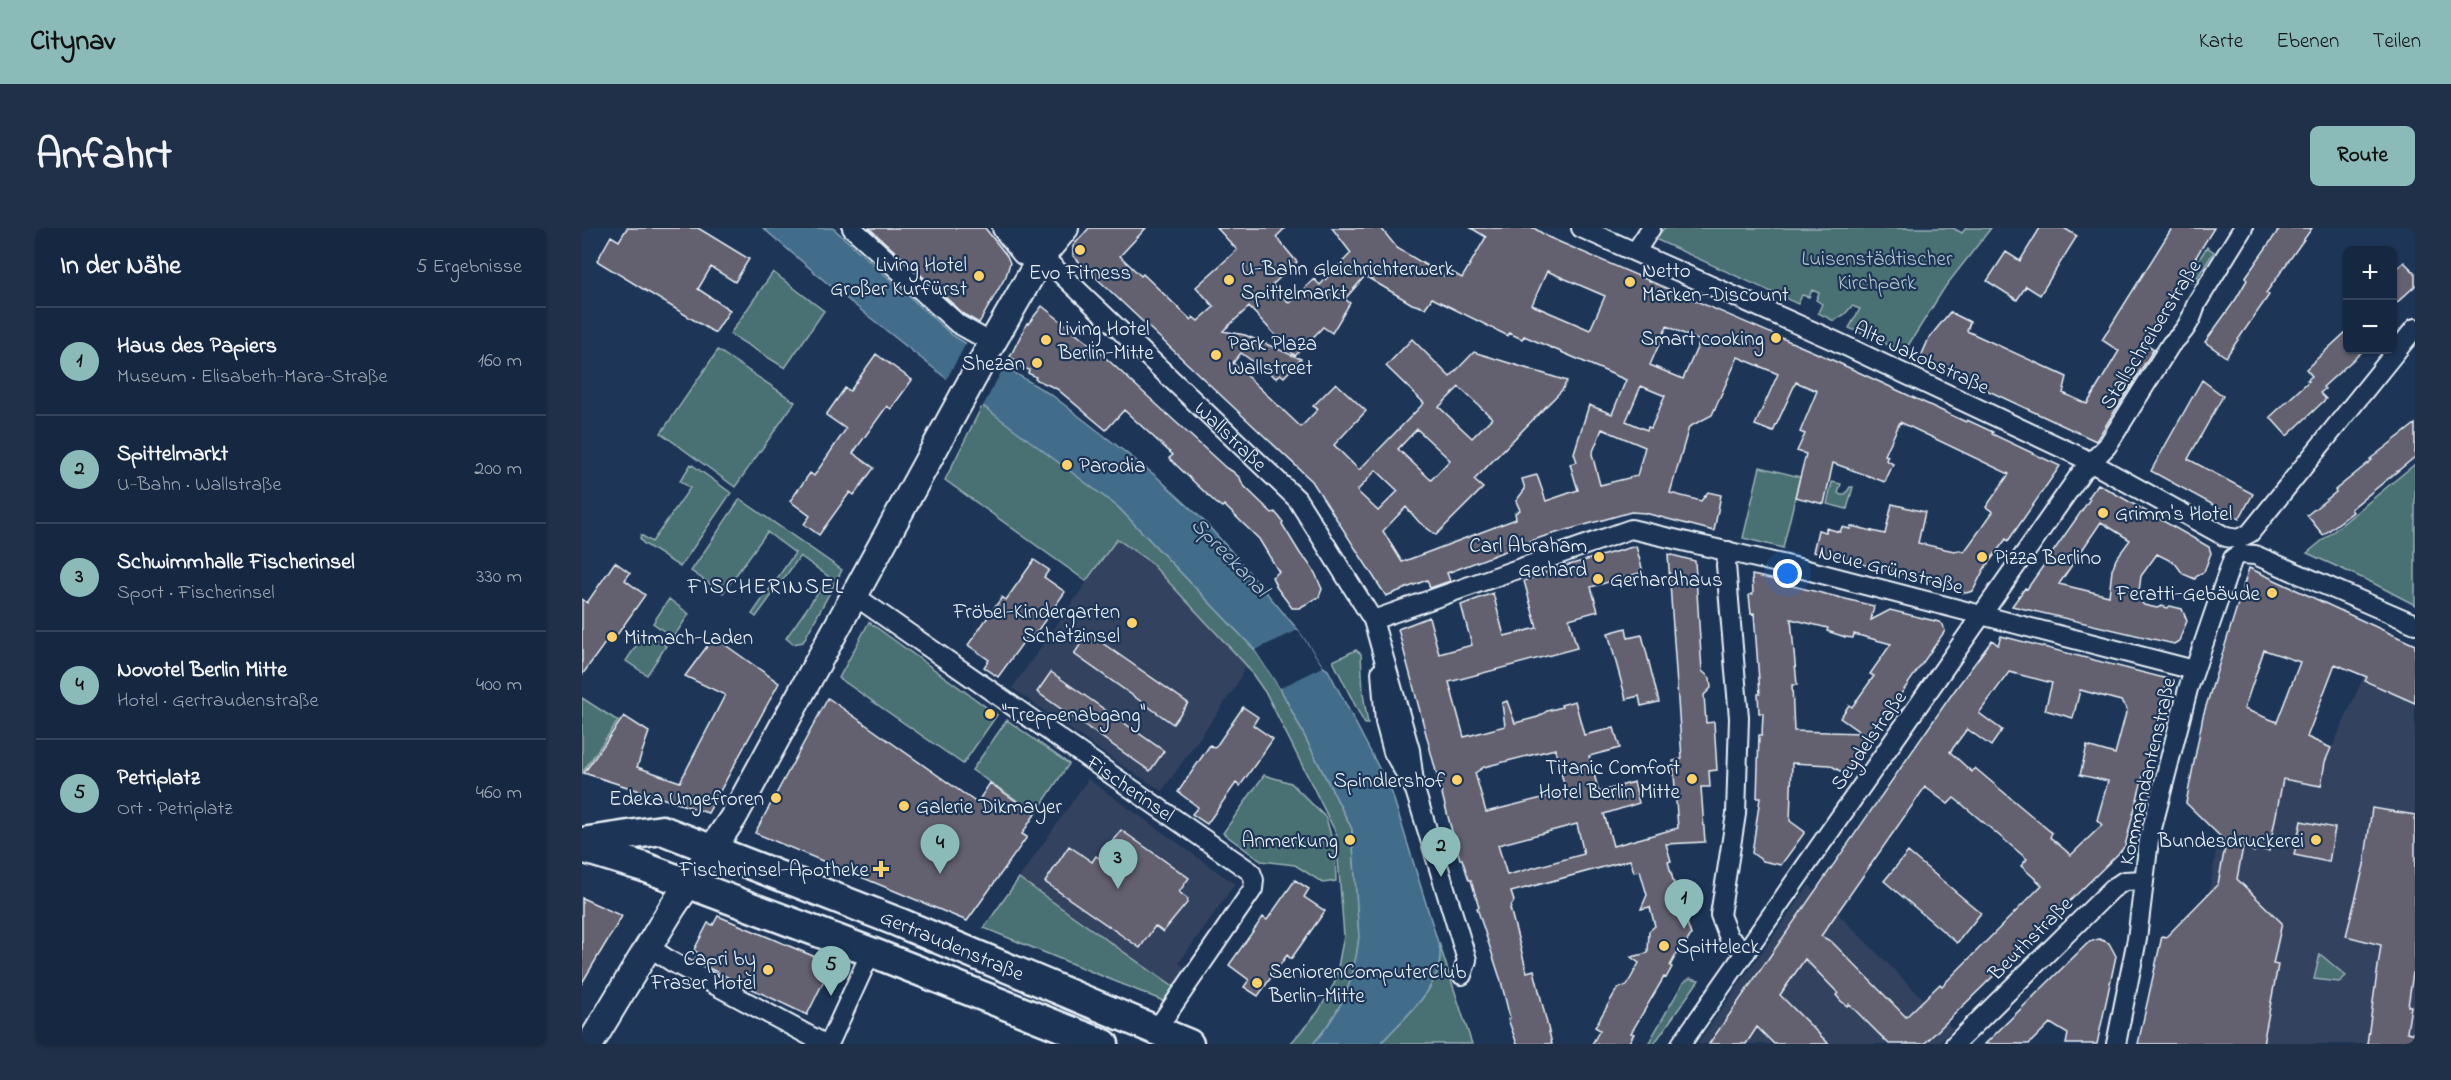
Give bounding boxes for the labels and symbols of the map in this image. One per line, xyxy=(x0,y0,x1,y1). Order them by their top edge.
marker: Evo Fitness xyxy=(1073,243,1087,257)
park label: Luisenstädtischer Kirchpark xyxy=(1802,245,1953,299)
place label: Living Hotel Großer Kurfürst xyxy=(830,251,967,305)
street label: Stallschreiberstraße xyxy=(2094,254,2210,416)
place label: U-Bahn Gleichrichterwerk Spittelmarkt xyxy=(1241,255,1455,309)
place label: Netto Marken-Discount xyxy=(1642,257,1789,311)
place label: Evo Fitness xyxy=(1029,259,1131,289)
marker: Living Hotel Großer Kurfürst xyxy=(972,269,986,283)
marker: U-Bahn Gleichrichterwerk Spittelmarkt xyxy=(1222,273,1236,287)
marker: Netto Marken-Discount xyxy=(1623,275,1637,289)
street label: Alte Jakobstraße xyxy=(1849,314,1994,404)
place label: Living Hotel Berlin-Mitte xyxy=(1057,315,1154,369)
place label: Smart cooking xyxy=(1641,325,1764,357)
place label: Park Plaza Wallstreet xyxy=(1228,330,1317,384)
marker: Smart cooking xyxy=(1769,331,1783,345)
marker: Living Hotel Berlin-Mitte xyxy=(1039,333,1053,347)
marker: Park Plaza Wallstreet xyxy=(1209,348,1223,362)
place label: Shezan xyxy=(962,350,1025,380)
marker: Shezan xyxy=(1030,356,1044,370)
street label: Wallstraße xyxy=(1186,395,1273,480)
place label: Parodia xyxy=(1079,452,1146,482)
marker: Parodia xyxy=(1060,458,1074,472)
place label: Grimm's Hotel xyxy=(2115,500,2232,530)
marker: Grimm's Hotel xyxy=(2096,506,2110,520)
water label: Spreekanal xyxy=(1182,511,1277,607)
place label: Carl Abraham Gerhard xyxy=(1469,532,1587,586)
street label: Neue Grünstraße xyxy=(1815,538,1967,604)
place label: Pizza Berlino xyxy=(1994,544,2102,574)
marker: Carl Abraham Gerhard xyxy=(1592,550,1606,564)
marker: Pizza Berlino xyxy=(1975,550,1989,564)
your location xyxy=(1773,559,1802,588)
place label: Gerhardhaus xyxy=(1610,566,1723,596)
district label: FISCHERINSEL xyxy=(686,572,845,604)
marker: Gerhardhaus xyxy=(1591,572,1605,586)
place label: Feratti-Gebäude xyxy=(2115,580,2261,610)
marker: Feratti-Gebäude xyxy=(2265,586,2279,600)
place label: Fröbel-Kindergarten Schatzinsel xyxy=(952,598,1120,652)
marker: Fröbel-Kindergarten Schatzinsel xyxy=(1125,616,1139,630)
place label: Mitmach-Laden xyxy=(624,624,753,654)
marker: Mitmach-Laden xyxy=(605,630,619,644)
street label: Kommandantenstraße xyxy=(2113,674,2185,868)
street label: Seydelstraße xyxy=(1824,685,1917,798)
place label: "Treppenabgang" xyxy=(1002,701,1146,733)
marker: "Treppenabgang" xyxy=(983,707,997,721)
street label: Fischerinsel xyxy=(1079,748,1180,831)
place label: Titanic Comfort Hotel Berlin Mitte xyxy=(1539,754,1681,808)
place label: Spindlershof xyxy=(1333,767,1445,797)
marker: Titanic Comfort Hotel Berlin Mitte xyxy=(1685,772,1699,786)
marker: Spindlershof xyxy=(1450,773,1464,787)
place label: Edeka Ungefroren xyxy=(609,785,764,817)
marker: Edeka Ungefroren xyxy=(769,791,783,805)
place label: Galerie Dikmayer xyxy=(916,793,1063,825)
marker: Galerie Dikmayer xyxy=(897,799,911,813)
pin: 4 xyxy=(920,824,960,874)
place label: Anmerkung xyxy=(1242,827,1338,859)
place label: Bundesdruckerei xyxy=(2157,827,2304,857)
pin: 2 xyxy=(1422,828,1460,877)
marker: Anmerkung xyxy=(1343,833,1357,847)
marker: Bundesdruckerei xyxy=(2309,833,2323,847)
pin: 3 xyxy=(1098,840,1138,889)
place label: Fischerinsel-Apotheke xyxy=(679,856,870,886)
marker: Fischerinsel-Apotheke xyxy=(874,862,888,876)
pin: 1 xyxy=(1664,880,1704,929)
street label: Beuthstraße xyxy=(1982,890,2081,989)
street label: Gertraudenstraße xyxy=(875,903,1029,990)
place label: Spitteleck xyxy=(1676,933,1760,963)
marker: Spitteleck xyxy=(1657,939,1671,953)
place label: Capri by Fraser Hotel xyxy=(650,945,756,999)
pin: 5 xyxy=(812,946,850,996)
place label: SeniorenComputerClub Berlin-Mitte xyxy=(1268,958,1466,1012)
marker: Capri by Fraser Hotel xyxy=(761,963,775,977)
marker: SeniorenComputerClub Berlin-Mitte xyxy=(1250,976,1264,990)

